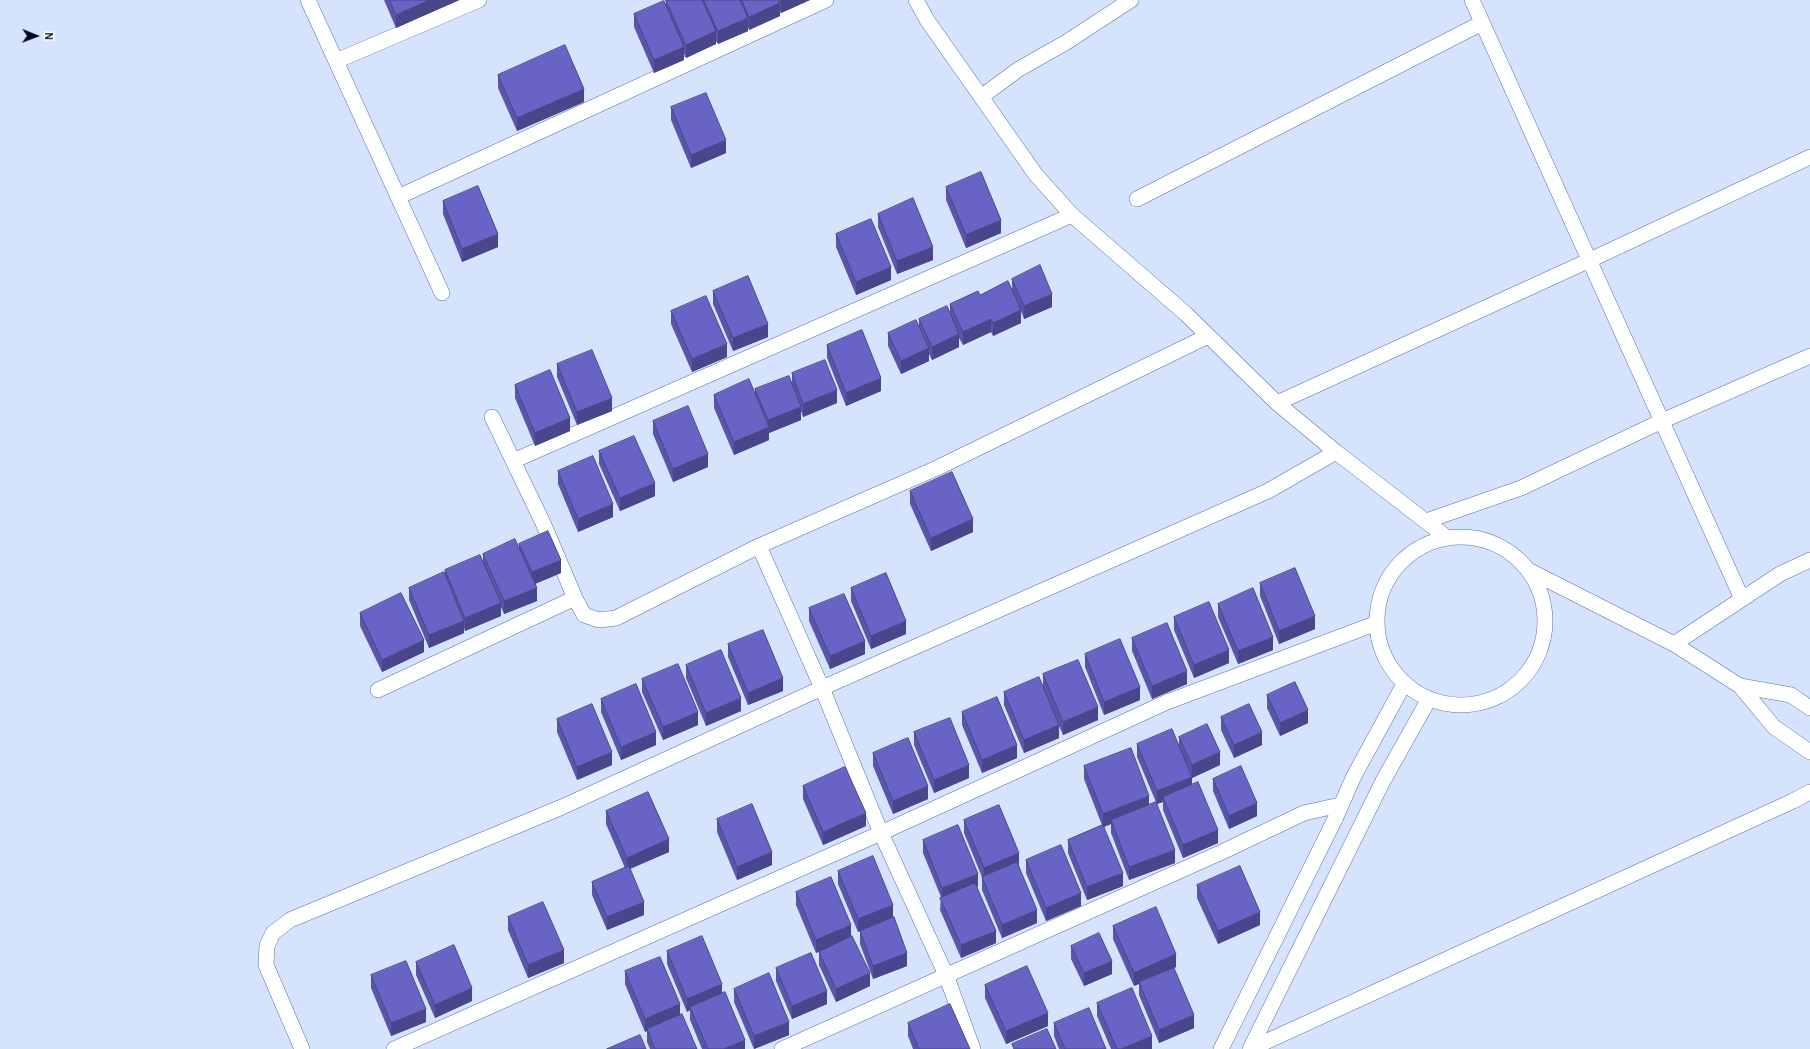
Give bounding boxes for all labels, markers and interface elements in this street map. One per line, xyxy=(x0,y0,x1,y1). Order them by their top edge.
north arrow xyxy=(16,16,56,56)
text: N xyxy=(42,32,55,40)

